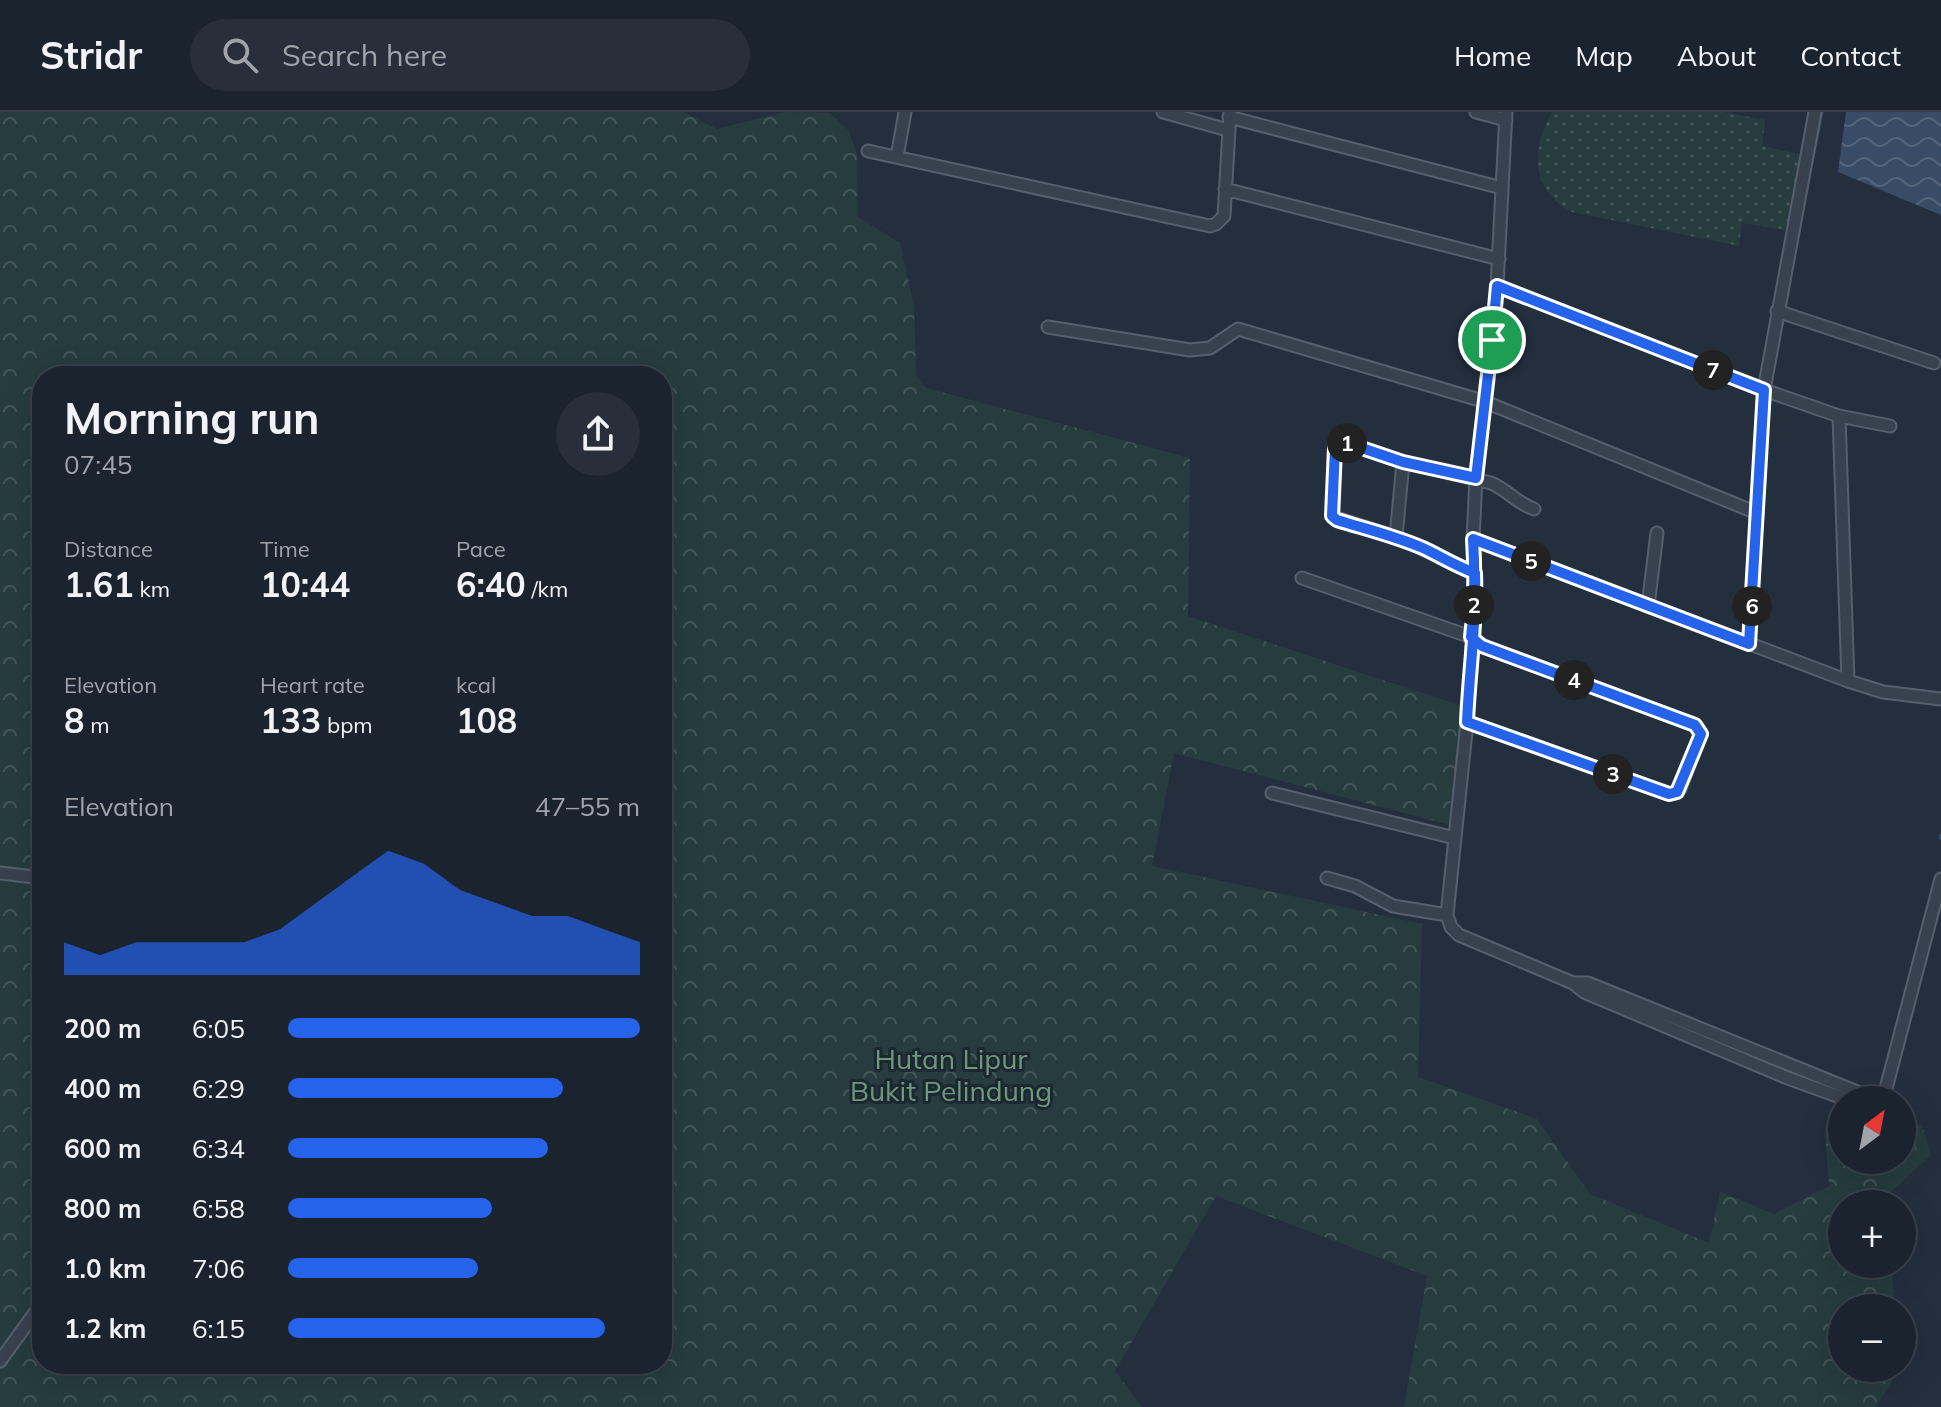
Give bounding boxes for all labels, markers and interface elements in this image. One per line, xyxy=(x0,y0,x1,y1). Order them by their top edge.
search box xyxy=(190,19,750,91)
text: Stridr xyxy=(40,31,142,79)
icon: search xyxy=(218,33,262,77)
text: Search here xyxy=(282,36,447,74)
text: Home xyxy=(1454,38,1531,73)
text: Map xyxy=(1575,38,1633,73)
text: About xyxy=(1677,38,1756,73)
text: Contact xyxy=(1800,38,1901,73)
pin xyxy=(1458,306,1526,374)
icon: arrive xyxy=(1470,318,1514,362)
pin: 7 xyxy=(1693,350,1733,390)
text: 7 xyxy=(1706,356,1720,384)
text: Morning run xyxy=(64,390,320,445)
button: share xyxy=(556,392,640,476)
pin: 1 xyxy=(1327,423,1367,463)
text: 1 xyxy=(1340,429,1354,457)
text: 07:45 xyxy=(64,448,132,481)
text: Distance xyxy=(64,535,153,563)
text: Time xyxy=(260,535,310,563)
text: Pace xyxy=(456,535,506,563)
pin: 5 xyxy=(1511,541,1551,581)
text: 5 xyxy=(1524,547,1538,575)
text: 1.61 xyxy=(64,563,134,606)
text: 10:44 xyxy=(260,563,350,606)
text: 6:40 xyxy=(456,563,526,606)
text: km xyxy=(134,575,170,603)
text: /km xyxy=(526,575,568,603)
pin: 2 xyxy=(1454,585,1494,625)
pin: 6 xyxy=(1732,586,1772,626)
text: 2 xyxy=(1467,591,1481,619)
text: 6 xyxy=(1745,592,1759,620)
pin: 4 xyxy=(1554,660,1594,700)
text: 4 xyxy=(1567,666,1581,694)
text: Elevation xyxy=(64,671,157,699)
text: Heart rate xyxy=(260,671,365,699)
text: kcal xyxy=(456,671,496,699)
text: 8 xyxy=(64,699,84,742)
text: 133 xyxy=(260,699,321,742)
text: 108 xyxy=(456,699,517,742)
text: m xyxy=(84,711,109,739)
text: bpm xyxy=(321,711,373,739)
pin: 3 xyxy=(1593,754,1633,794)
text: 3 xyxy=(1606,760,1620,788)
text: Elevation xyxy=(64,790,174,823)
text: 47–55 m xyxy=(535,790,640,823)
text: 200 m xyxy=(64,1012,141,1045)
text: 6:05 xyxy=(192,1012,245,1045)
park label: Hutan Lipur Bukit Pelindung xyxy=(850,1041,1052,1108)
text: 400 m xyxy=(64,1072,141,1105)
text: 6:29 xyxy=(192,1072,245,1105)
north arrow xyxy=(1828,1086,1916,1174)
map controls xyxy=(1828,1086,1916,1382)
text: 600 m xyxy=(64,1132,141,1165)
text: 6:34 xyxy=(192,1132,245,1165)
button: + xyxy=(1828,1190,1916,1278)
text: 800 m xyxy=(64,1192,141,1225)
text: 6:58 xyxy=(192,1192,245,1225)
text: 1.0 km xyxy=(64,1252,147,1285)
text: 7:06 xyxy=(192,1252,245,1285)
button: − xyxy=(1828,1294,1916,1382)
text: 1.2 km xyxy=(64,1312,147,1345)
text: 6:15 xyxy=(192,1312,245,1345)

